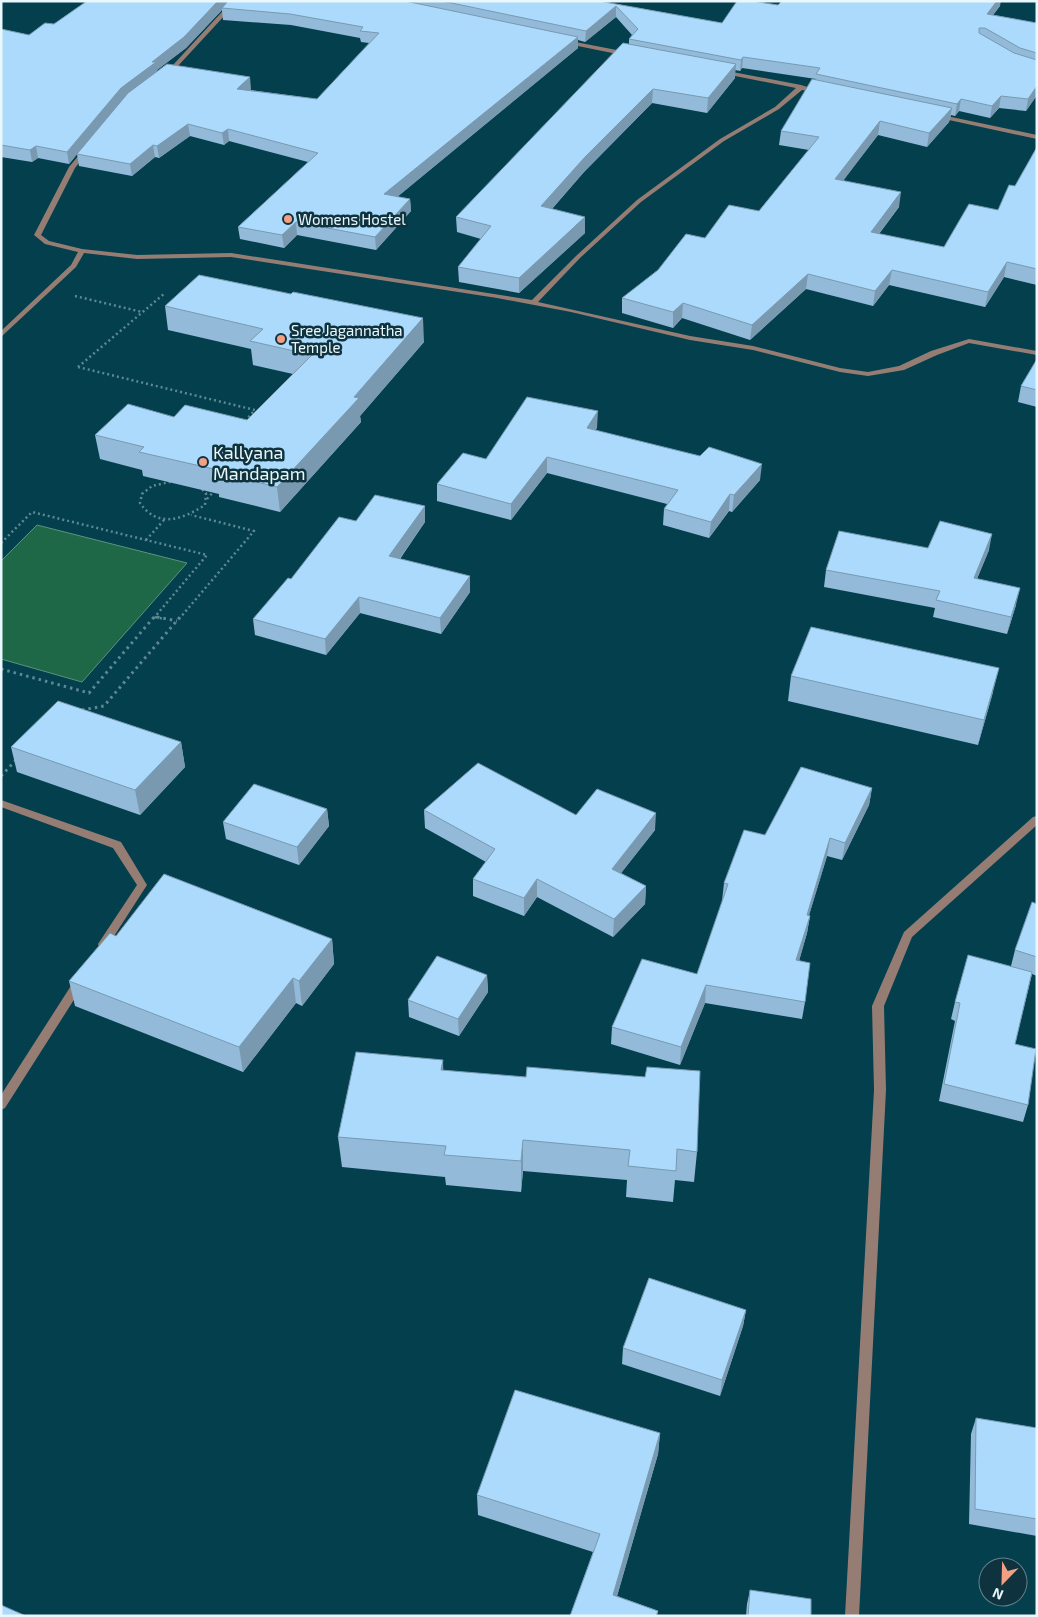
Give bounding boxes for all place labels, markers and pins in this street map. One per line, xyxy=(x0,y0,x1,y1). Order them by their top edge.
place label: Womens Hostel xyxy=(298,210,406,228)
marker: Womens Hostel xyxy=(282,213,294,225)
place label: Sree Jagannatha Temple xyxy=(291,321,403,356)
marker: Sree Jagannatha Temple xyxy=(275,333,287,345)
place label: Kallyana Mandapam xyxy=(213,441,305,484)
marker: Kallyana Mandapam xyxy=(197,456,209,468)

